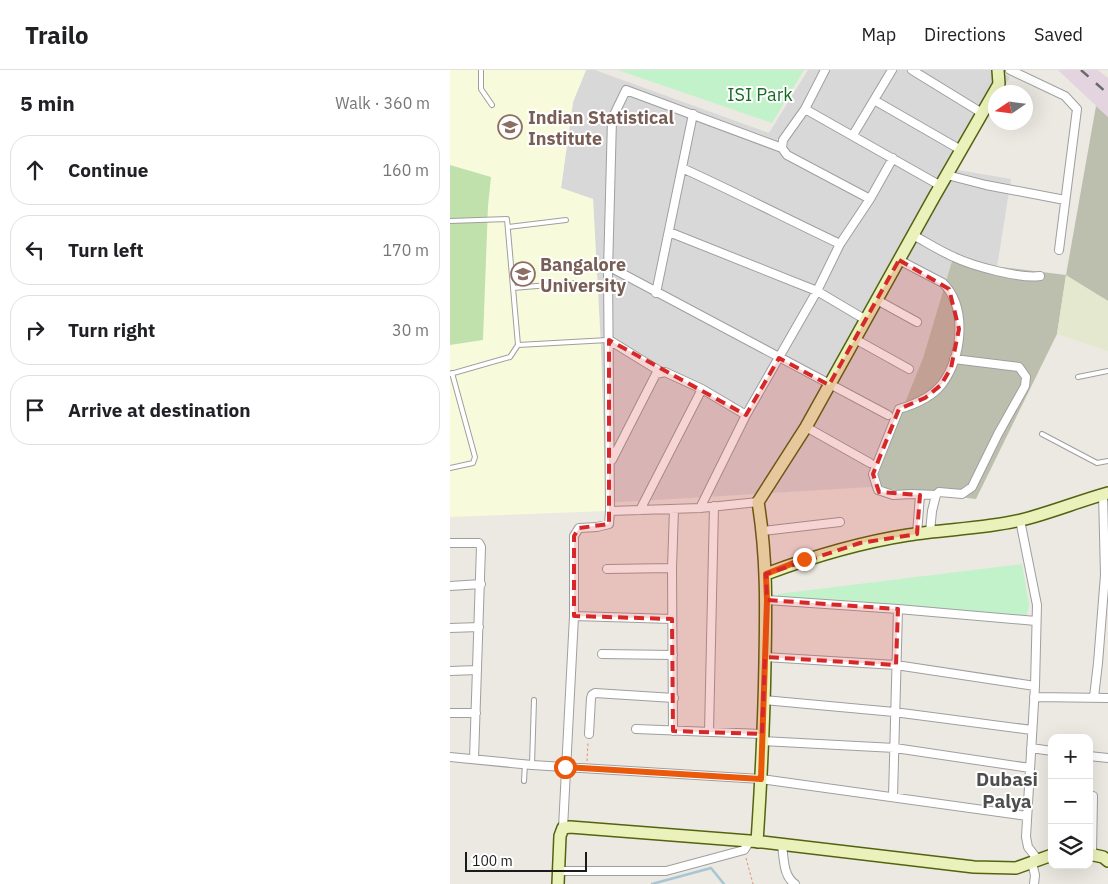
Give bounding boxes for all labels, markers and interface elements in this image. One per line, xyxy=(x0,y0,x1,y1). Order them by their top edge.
text: Trailo xyxy=(25,19,89,51)
text: Map xyxy=(861,23,896,46)
text: Directions xyxy=(924,23,1006,46)
text: Saved xyxy=(1034,23,1083,46)
park label: ISI Park xyxy=(727,83,793,106)
north arrow xyxy=(988,85,1033,130)
text: 5 min xyxy=(20,89,75,117)
text: Walk · 360 m xyxy=(335,93,430,113)
place label: Indian Statistical Institute xyxy=(528,106,675,150)
school or university icon: Indian Statistical Institute xyxy=(497,114,523,140)
icon: ahead xyxy=(21,156,49,184)
text: Continue xyxy=(68,158,148,182)
text: 160 m xyxy=(382,160,429,180)
icon: left xyxy=(21,236,49,264)
text: Turn left xyxy=(68,238,144,262)
text: 170 m xyxy=(382,240,429,260)
place label: Bangalore University xyxy=(540,253,626,297)
school or university icon: Bangalore University xyxy=(510,261,536,287)
icon: right xyxy=(21,316,49,344)
text: Turn right xyxy=(68,318,155,342)
text: 30 m xyxy=(392,320,429,340)
icon: arrive xyxy=(21,396,49,424)
text: Arrive at destination xyxy=(68,398,251,422)
route end xyxy=(793,548,816,571)
map controls xyxy=(1048,734,1093,869)
button: + xyxy=(1048,734,1093,779)
route start xyxy=(554,756,577,779)
district label: Dubasi Palya xyxy=(976,767,1038,813)
button: − xyxy=(1048,779,1093,824)
button: layers xyxy=(1048,824,1093,869)
scale bar xyxy=(465,849,588,872)
text: 100 m xyxy=(472,852,513,870)

